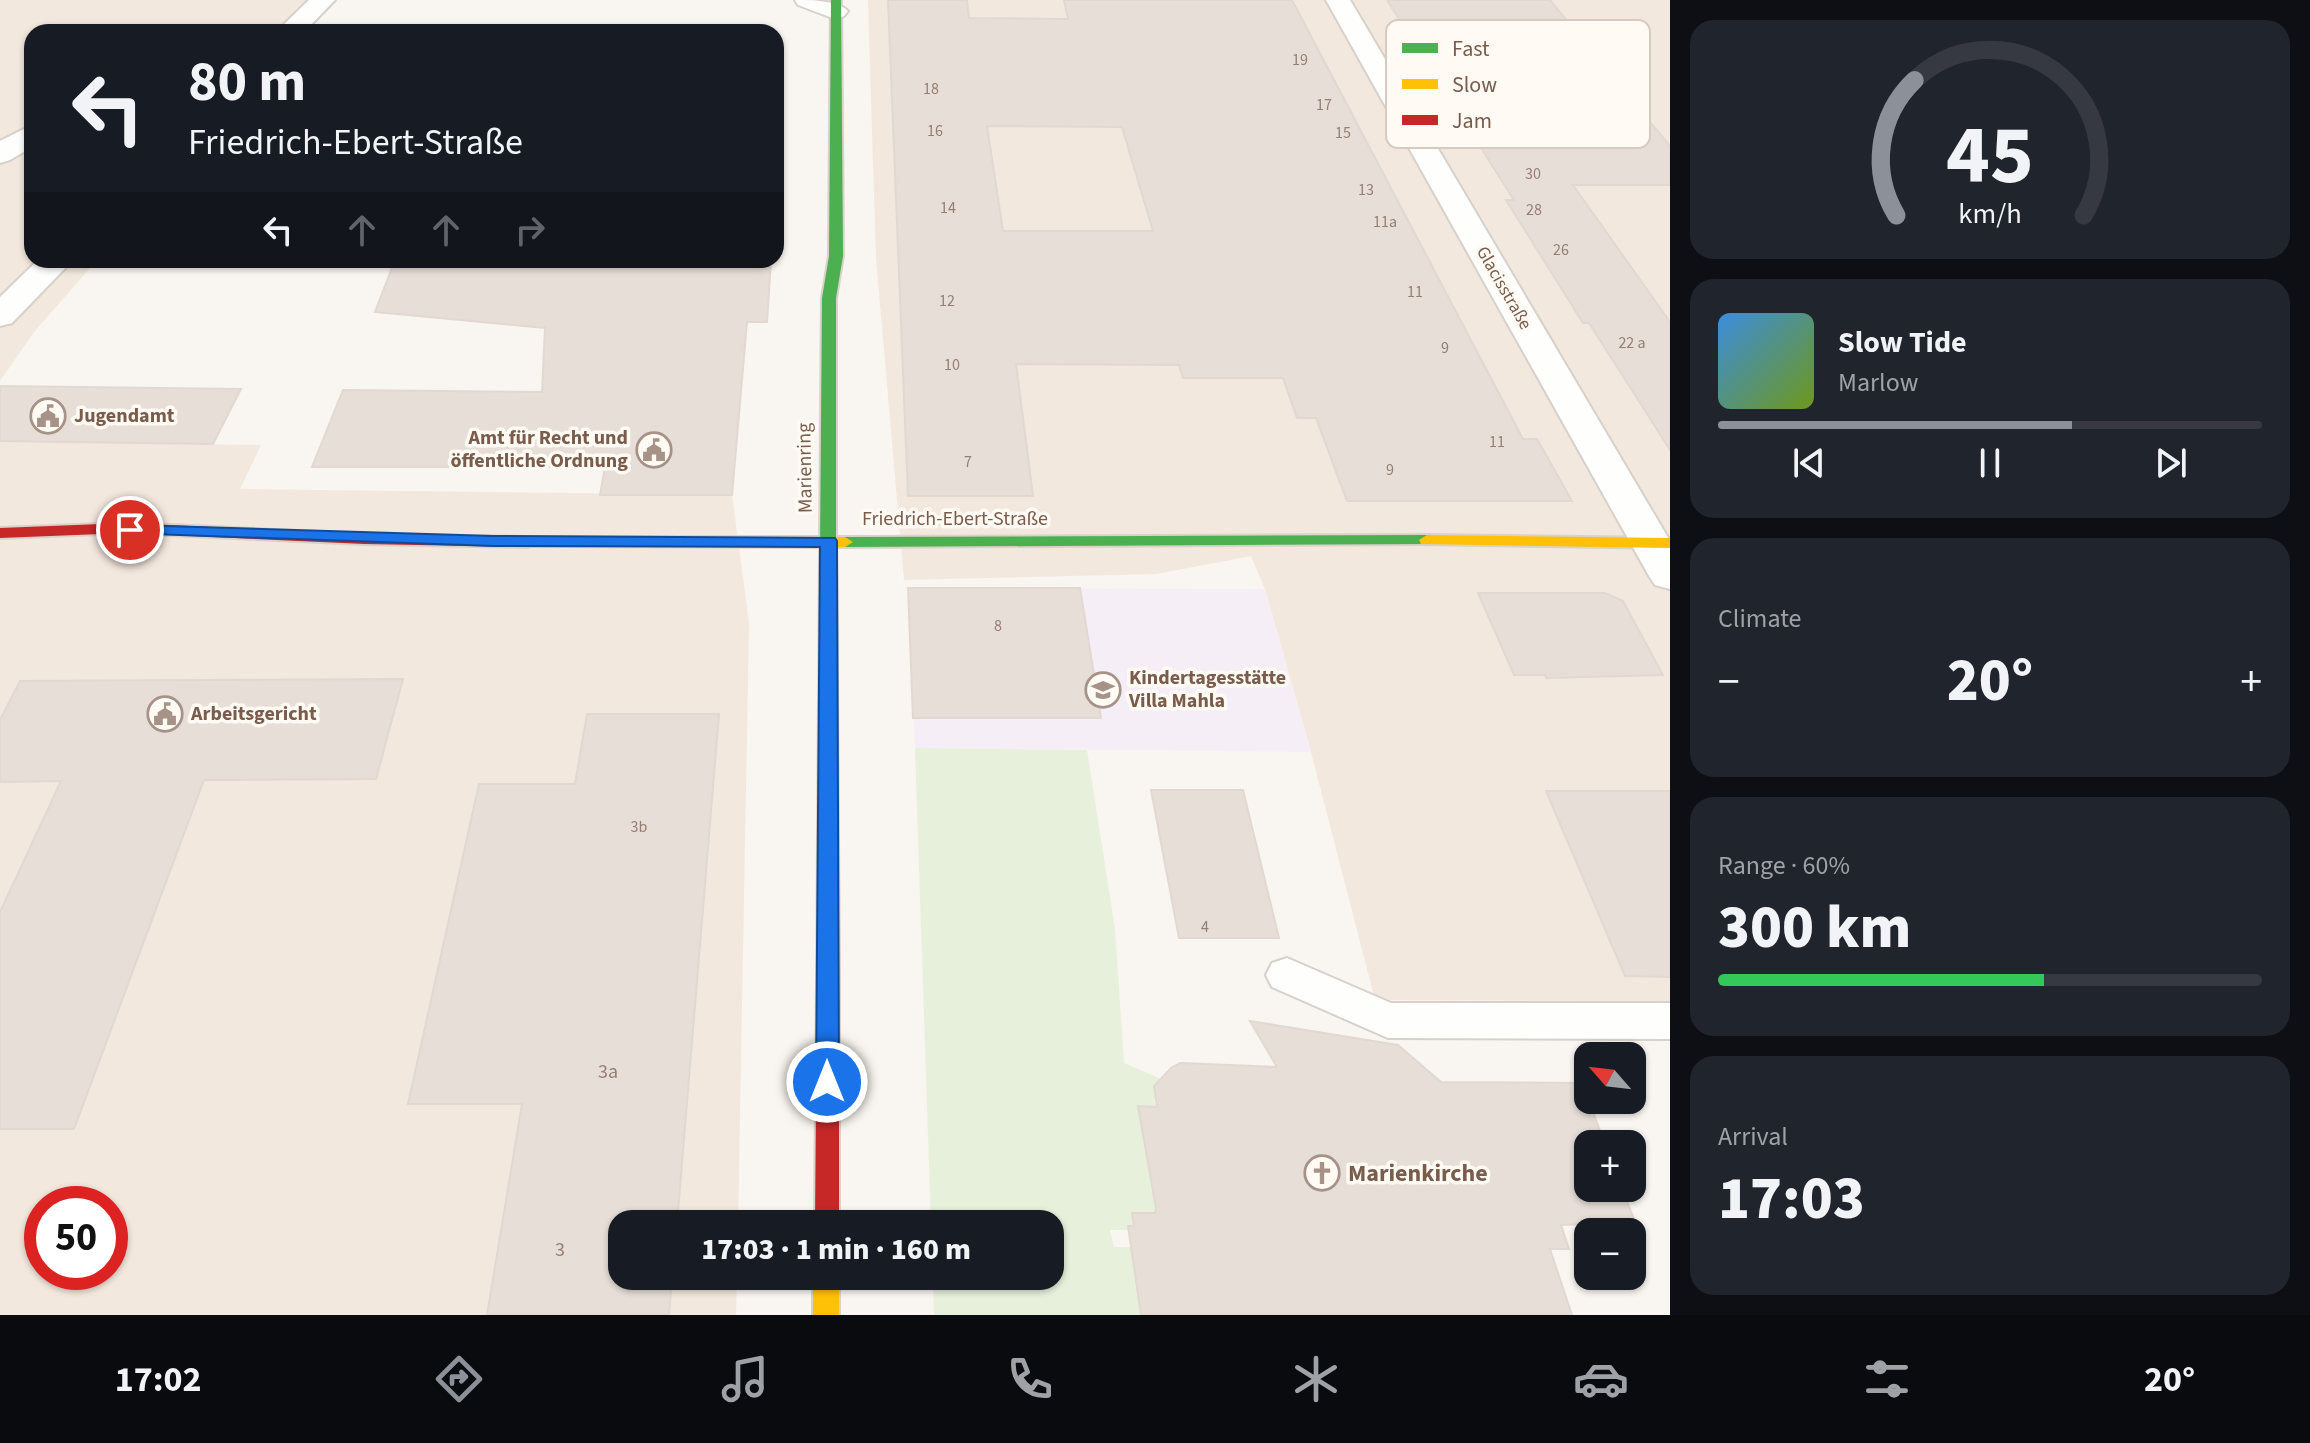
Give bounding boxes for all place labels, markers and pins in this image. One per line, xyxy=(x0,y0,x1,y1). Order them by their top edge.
public building icon: Jugendamt xyxy=(29,397,67,435)
place label: Jugendamt xyxy=(74,402,175,430)
place label: Amt für Recht und öffentliche Ordnung xyxy=(450,424,628,475)
public building icon: Amt für Recht und öffentliche Ordnung xyxy=(635,431,673,469)
pin xyxy=(96,496,164,564)
place label: Kindertagesstätte Villa Mahla xyxy=(1128,664,1286,715)
school or university icon: Kindertagesstätte Villa Mahla xyxy=(1084,671,1122,709)
public building icon: Arbeitsgericht xyxy=(146,695,184,733)
place label: Arbeitsgericht xyxy=(190,700,317,728)
church icon: Marienkirche xyxy=(1303,1154,1341,1192)
place label: Marienkirche xyxy=(1348,1156,1488,1191)

